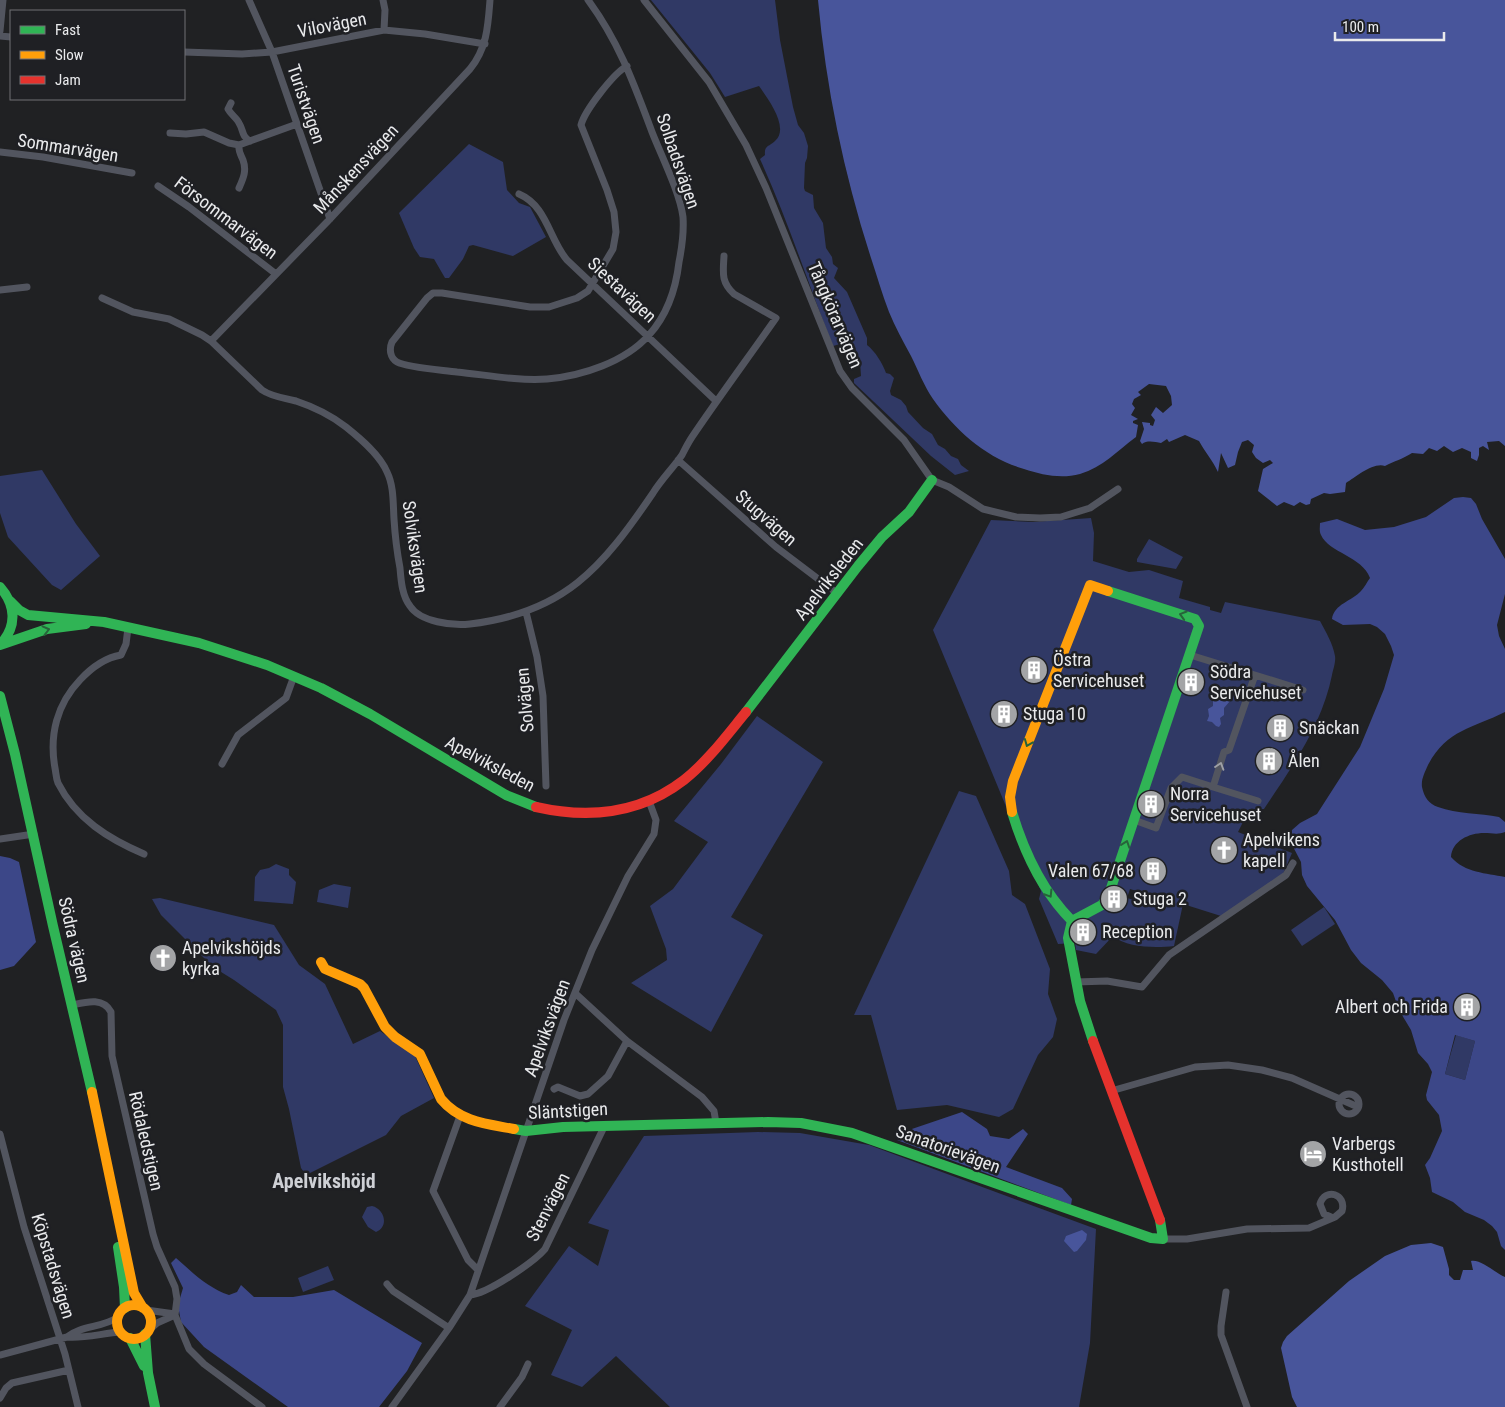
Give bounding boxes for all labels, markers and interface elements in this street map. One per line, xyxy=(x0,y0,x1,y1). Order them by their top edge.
street label: Vilovägen xyxy=(296,8,368,41)
legend xyxy=(10,10,185,100)
scale bar xyxy=(1335,10,1444,42)
text: 100 m xyxy=(1342,18,1379,36)
text: Fast xyxy=(55,21,80,39)
text: Slow xyxy=(55,46,84,64)
street label: Turistvägen xyxy=(283,61,330,146)
text: Jam xyxy=(55,71,81,89)
street label: Solbadsvägen xyxy=(652,110,705,211)
street label: Månskensvägen xyxy=(309,120,402,218)
street label: Sommarvägen xyxy=(16,129,120,166)
street label: Försommarvägen xyxy=(171,172,282,263)
street label: Siestavägen xyxy=(584,253,661,327)
street label: Tångkörarvägen xyxy=(804,259,867,371)
street label: Stugvägen xyxy=(731,485,801,550)
street label: Solviksvägen xyxy=(399,499,432,594)
street label: Apelviksleden xyxy=(790,533,867,624)
one-way arrow xyxy=(1180,611,1188,621)
one-way arrow xyxy=(42,625,51,636)
place label: Östra Servicehuset xyxy=(1053,649,1144,691)
building icon: Östra Servicehuset xyxy=(1019,655,1049,685)
place label: Södra Servicehuset xyxy=(1210,661,1301,703)
street label: Solvägen xyxy=(511,667,538,733)
building icon: Södra Servicehuset xyxy=(1176,667,1206,697)
building icon: Stuga 10 xyxy=(989,699,1019,729)
place label: Stuga 10 xyxy=(1023,703,1086,724)
building icon: Snäckan xyxy=(1265,713,1295,743)
place label: Snäckan xyxy=(1299,717,1359,738)
street label: Apelviksleden xyxy=(442,731,539,796)
one-way arrow xyxy=(1024,738,1034,746)
building icon: Ålen xyxy=(1254,746,1284,776)
place label: Ålen xyxy=(1288,749,1320,771)
one-way arrow xyxy=(1214,762,1224,771)
place label: Norra Servicehuset xyxy=(1170,783,1261,825)
building icon: Norra Servicehuset xyxy=(1136,789,1166,819)
place label: Apelvikens kapell xyxy=(1243,829,1320,871)
church icon: Apelvikens kapell xyxy=(1209,835,1239,865)
one-way arrow xyxy=(1120,840,1130,849)
building icon: Valen 67/68 xyxy=(1138,856,1168,886)
place label: Valen 67/68 xyxy=(1048,860,1134,881)
building icon: Stuga 2 xyxy=(1099,884,1129,914)
one-way arrow xyxy=(1042,888,1052,897)
place label: Stuga 2 xyxy=(1133,888,1187,909)
street label: Södra vägen xyxy=(54,895,95,985)
building icon: Reception xyxy=(1068,917,1098,947)
place label: Reception xyxy=(1102,921,1173,942)
place label: Apelvikshöjds kyrka xyxy=(182,937,281,979)
church icon: Apelvikshöjds kyrka xyxy=(148,943,178,973)
street label: Apelviksvägen xyxy=(519,976,574,1079)
building icon: Albert och Frida xyxy=(1452,992,1482,1022)
place label: Albert och Frida xyxy=(1335,996,1448,1017)
street label: Rödaledstigen xyxy=(125,1089,168,1193)
street label: Släntstigen xyxy=(528,1098,608,1123)
street label: Sanatorievägen xyxy=(893,1120,1003,1177)
place label: Varbergs Kusthotell xyxy=(1332,1133,1404,1175)
hotel icon: Varbergs Kusthotell xyxy=(1298,1139,1328,1169)
district label: Apelvikshöjd xyxy=(272,1169,376,1193)
street label: Stenvägen xyxy=(521,1169,574,1245)
street label: Köpstadsvägen xyxy=(28,1211,79,1321)

